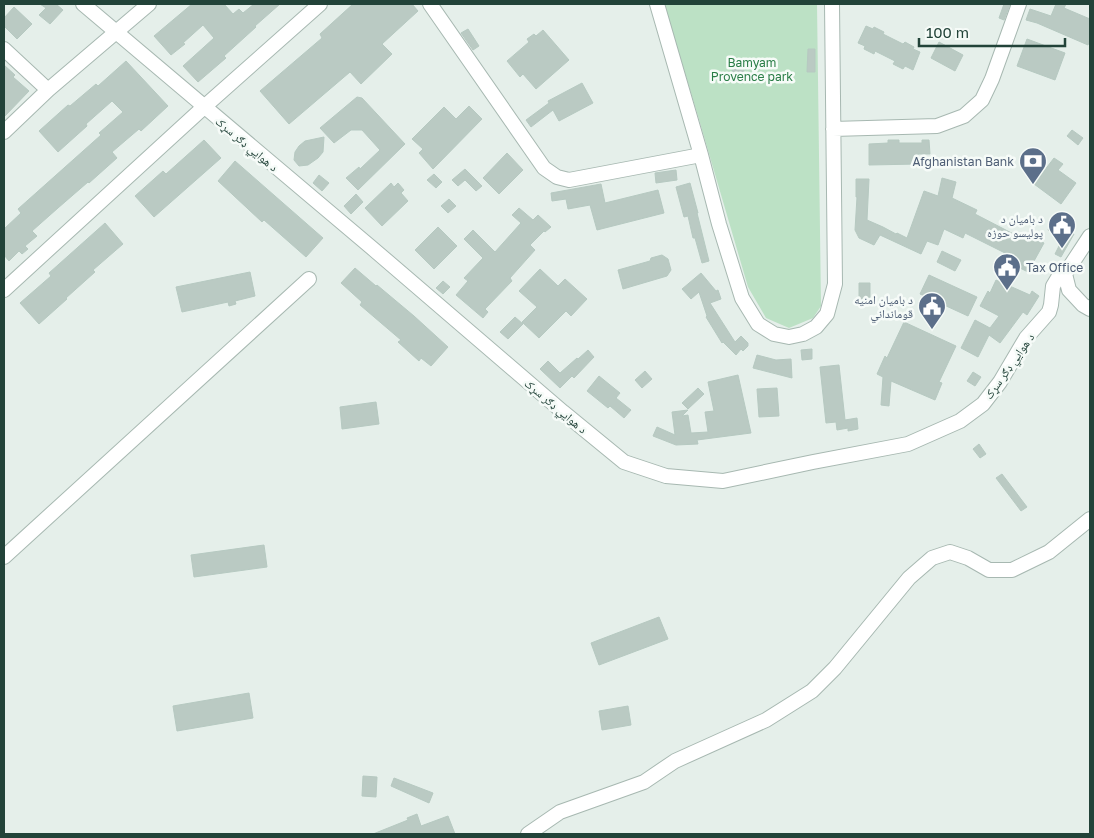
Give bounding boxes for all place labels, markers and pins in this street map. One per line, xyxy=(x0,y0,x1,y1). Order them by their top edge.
bank icon: Afghanistan Bank xyxy=(1018,146,1048,185)
place label: Afghanistan Bank xyxy=(913,154,1014,169)
public building icon: د بامیان د پولیسو حوزه xyxy=(1047,210,1077,249)
place label: د بامیان د پولیسو حوزه xyxy=(987,211,1043,240)
public building icon: Tax Office xyxy=(992,252,1022,291)
place label: Tax Office xyxy=(1026,260,1083,275)
public building icon: د بامیان امنیه قومانداني xyxy=(917,291,947,330)
place label: د بامیان امنیه قومانداني xyxy=(854,292,913,324)

